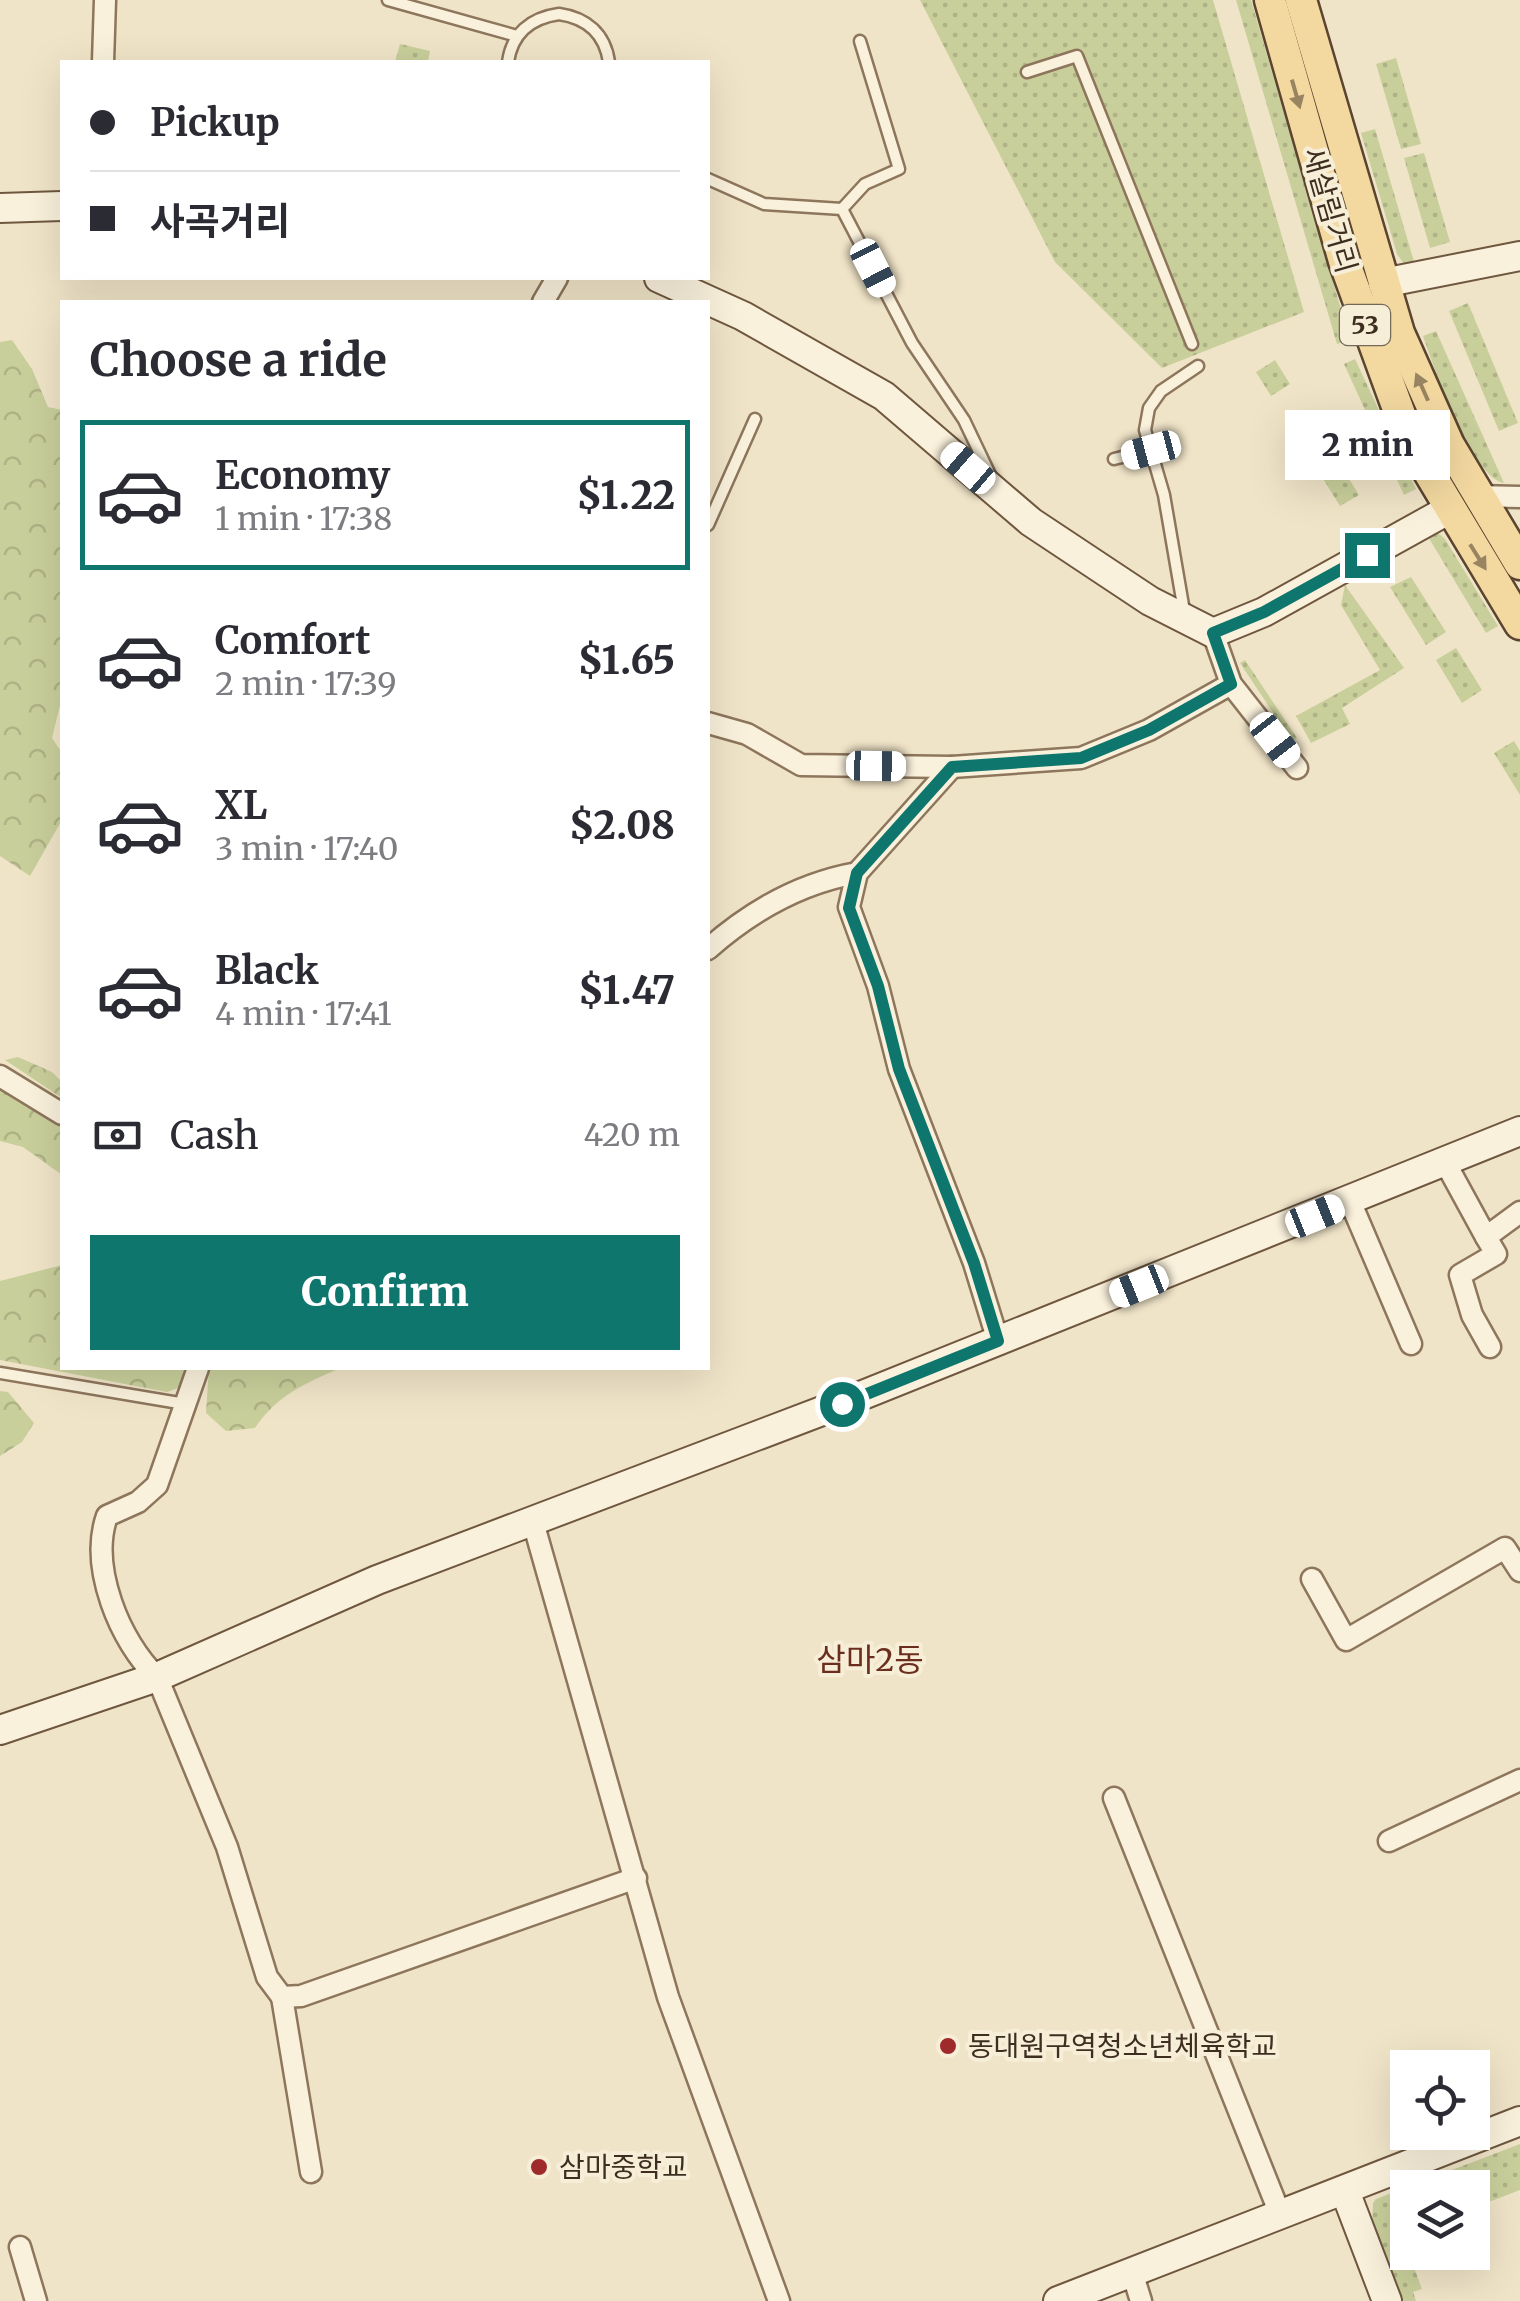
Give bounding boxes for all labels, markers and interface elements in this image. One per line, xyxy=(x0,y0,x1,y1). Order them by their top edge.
one-way arrow xyxy=(1289,79,1305,110)
text: Pickup xyxy=(150,99,280,146)
street label: 새살림거리 xyxy=(1295,143,1365,277)
text: 사곡거리 xyxy=(150,198,290,245)
car xyxy=(846,234,900,302)
road number: 53 xyxy=(1340,305,1390,345)
text: Choose a ride xyxy=(90,332,387,388)
one-way arrow xyxy=(1414,372,1430,402)
callout: 2 min xyxy=(1284,410,1450,480)
text: 2 min xyxy=(1322,425,1413,465)
car xyxy=(1118,428,1184,472)
car xyxy=(936,437,1000,499)
icon: car xyxy=(95,450,185,540)
text: Economy xyxy=(215,452,390,499)
text: $1.22 xyxy=(577,472,675,519)
text: 1 min · 17:38 xyxy=(215,499,392,539)
route end xyxy=(1345,533,1390,578)
one-way arrow xyxy=(1468,543,1486,571)
icon: car xyxy=(95,615,185,705)
text: Comfort xyxy=(215,617,371,664)
text: $1.65 xyxy=(578,637,675,684)
text: 2 min · 17:39 xyxy=(215,664,397,704)
car xyxy=(1245,707,1305,773)
car xyxy=(846,750,906,782)
icon: car xyxy=(95,780,185,870)
text: XL xyxy=(215,782,267,829)
text: $2.08 xyxy=(569,802,675,849)
text: 3 min · 17:40 xyxy=(215,829,399,869)
icon: car xyxy=(95,945,185,1035)
text: Black xyxy=(215,947,319,994)
text: $1.47 xyxy=(578,967,675,1014)
text: 4 min · 17:41 xyxy=(215,994,392,1034)
icon: cash xyxy=(90,1108,145,1163)
text: Cash xyxy=(170,1112,259,1159)
text: 420 m xyxy=(584,1115,680,1155)
car xyxy=(1282,1191,1348,1241)
button: Confirm xyxy=(90,1235,680,1350)
car xyxy=(1106,1261,1172,1311)
route start xyxy=(820,1382,865,1427)
district label: 삼마2동 xyxy=(816,1640,924,1680)
place label: 동대원구역청소년체육학교 xyxy=(968,2028,1277,2064)
marker: 동대원구역청소년체육학교 xyxy=(937,2035,959,2057)
map controls xyxy=(1390,2050,1490,2270)
button: locate xyxy=(1390,2050,1490,2150)
place label: 삼마중학교 xyxy=(559,2149,688,2185)
marker: 삼마중학교 xyxy=(528,2156,550,2178)
button: layers xyxy=(1390,2170,1490,2270)

